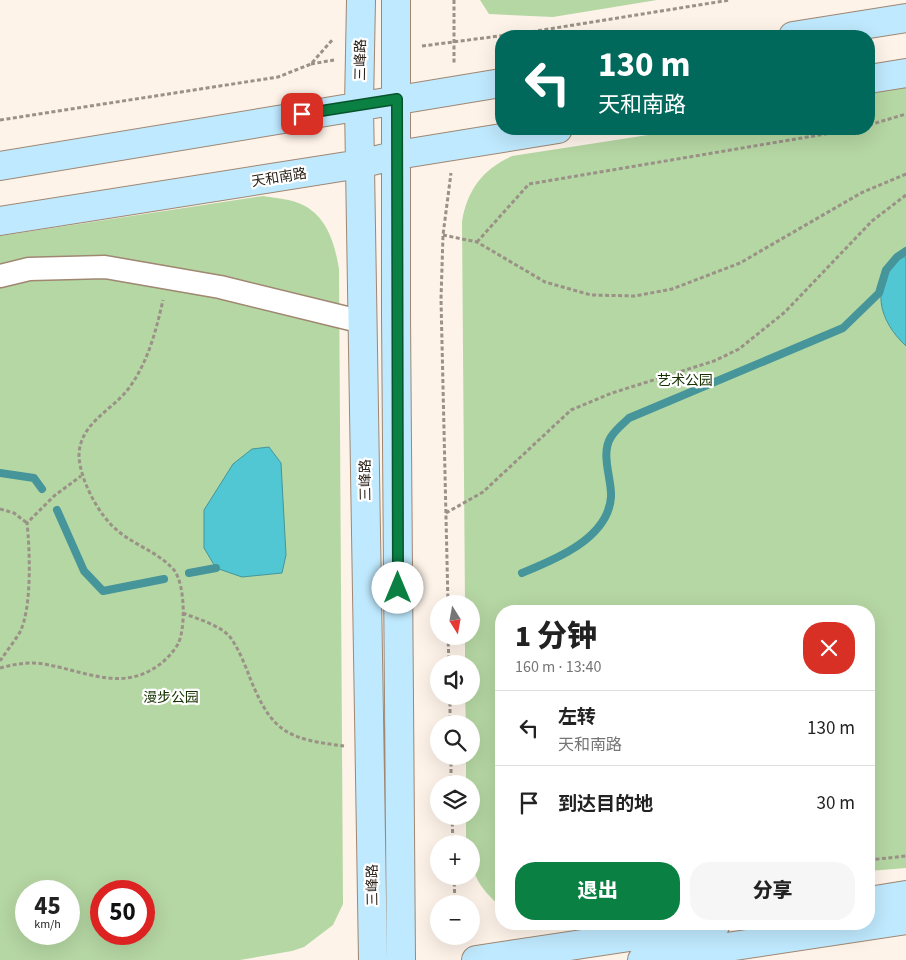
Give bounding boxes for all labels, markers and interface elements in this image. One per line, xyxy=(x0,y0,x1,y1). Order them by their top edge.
street label: 三峰路 xyxy=(351,39,371,81)
text: 130 m xyxy=(598,40,690,90)
icon: left xyxy=(515,50,580,115)
text: 天和南路 xyxy=(598,89,686,121)
pin xyxy=(281,93,323,135)
icon: arrive xyxy=(288,100,316,128)
street label: 天和南路 xyxy=(250,164,308,192)
park label: 艺术公园 xyxy=(657,371,713,391)
street label: 三峰路 xyxy=(356,459,376,501)
position arrow xyxy=(371,561,423,613)
north arrow xyxy=(430,595,480,645)
map controls xyxy=(430,595,480,945)
text: 1 分钟 xyxy=(515,615,597,658)
button: close xyxy=(803,622,855,674)
button: sound xyxy=(430,655,480,705)
text: 160 m · 13:40 xyxy=(515,656,602,678)
park label: 漫步公园 xyxy=(143,688,199,708)
text: 左转 xyxy=(558,704,596,731)
icon: left xyxy=(515,714,543,742)
button: search xyxy=(430,715,480,765)
text: 130 m xyxy=(807,715,855,742)
text: 天和南路 xyxy=(558,734,622,756)
button: layers xyxy=(430,775,480,825)
icon: arrive xyxy=(515,789,543,817)
text: 30 m xyxy=(817,790,855,817)
text: 到达目的地 xyxy=(558,791,653,818)
button: + xyxy=(430,835,480,885)
button: 退出 xyxy=(515,862,680,920)
button: 分享 xyxy=(690,862,855,920)
street label: 三峰路 xyxy=(363,864,383,906)
speed limit sign: 50 xyxy=(90,880,155,945)
text: 45 xyxy=(34,888,61,924)
button: − xyxy=(430,895,480,945)
text: km/h xyxy=(34,916,61,933)

